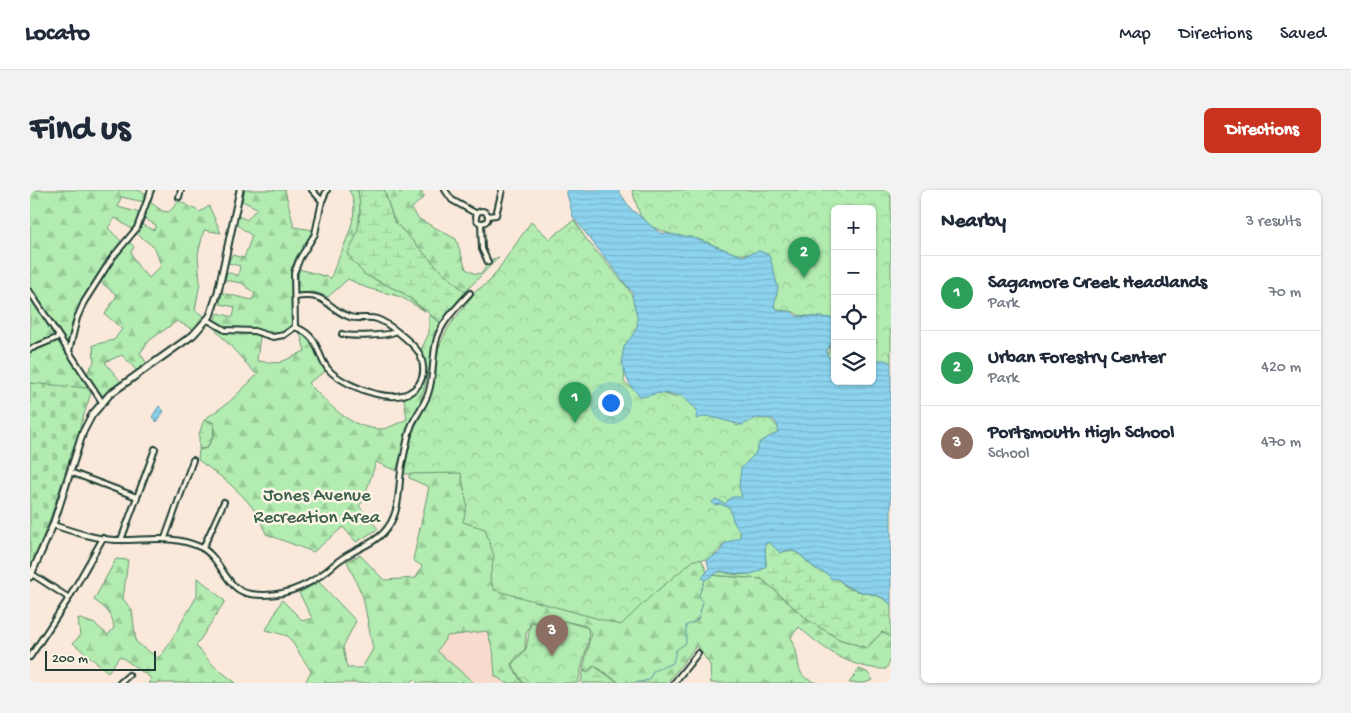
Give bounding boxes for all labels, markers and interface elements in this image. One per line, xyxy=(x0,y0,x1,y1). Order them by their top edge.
text: Locato xyxy=(25,20,90,49)
text: Map xyxy=(1119,24,1151,45)
text: Directions xyxy=(1179,24,1252,45)
text: Saved xyxy=(1280,24,1326,45)
button: Directions xyxy=(1204,108,1321,153)
text: Find us xyxy=(30,110,130,151)
map controls xyxy=(831,205,876,385)
button: + xyxy=(831,205,876,250)
text: Nearby xyxy=(941,210,1006,235)
text: 3 results xyxy=(1246,213,1301,232)
pin: 2 xyxy=(788,237,820,278)
button: − xyxy=(831,250,876,295)
text: Sagamore Creek Headlands xyxy=(988,272,1207,295)
text: 1 xyxy=(954,284,960,303)
text: 70 m xyxy=(1268,284,1301,303)
button: locate xyxy=(831,295,876,340)
text: Park xyxy=(988,295,1019,314)
button: layers xyxy=(831,340,876,385)
text: Urban Forestry Center xyxy=(988,347,1165,370)
text: 2 xyxy=(953,359,961,378)
text: 420 m xyxy=(1261,359,1301,378)
text: Park xyxy=(988,370,1019,389)
pin: 1 xyxy=(559,382,591,423)
your location xyxy=(598,390,624,416)
text: Portsmouth High School xyxy=(988,422,1174,445)
text: 3 xyxy=(953,434,961,453)
text: 470 m xyxy=(1261,434,1301,453)
text: School xyxy=(988,445,1030,464)
park label: Jones Avenue Recreation Area xyxy=(254,485,382,530)
pin: 3 xyxy=(536,615,568,656)
scale bar xyxy=(45,648,156,671)
text: 200 m xyxy=(52,651,88,668)

